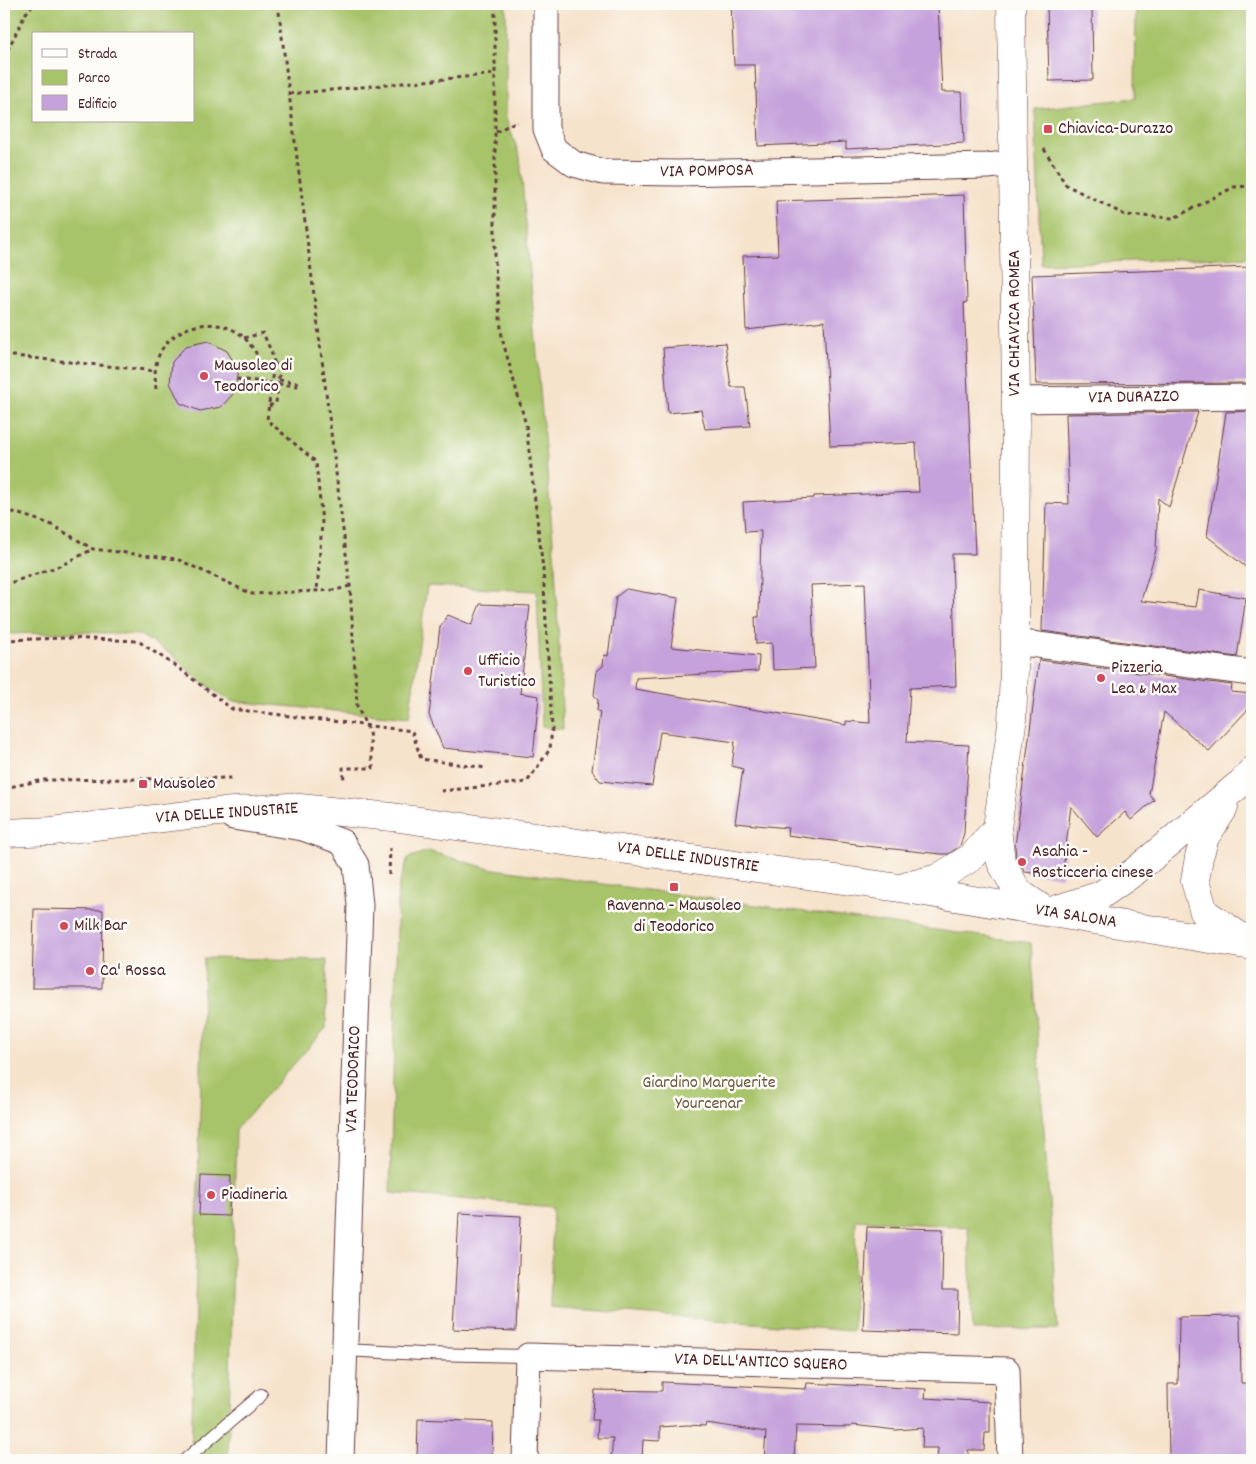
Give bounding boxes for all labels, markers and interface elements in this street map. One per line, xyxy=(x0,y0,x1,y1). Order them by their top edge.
legend xyxy=(32,32,195,122)
text: Strada xyxy=(78,44,118,66)
text: Parco xyxy=(78,68,110,90)
text: Edificio xyxy=(78,94,117,116)
place label: Chiavica-Durazzo xyxy=(1058,117,1173,142)
marker: Chiavica-Durazzo xyxy=(1042,123,1054,135)
street label: VIA POMPOSA xyxy=(660,159,754,185)
street label: VIA CHIAVICA ROMEA xyxy=(1003,250,1028,396)
place label: Mausoleo di Teodorico xyxy=(214,354,292,400)
marker: Mausoleo di Teodorico xyxy=(198,370,210,382)
street label: VIA DURAZZO xyxy=(1088,385,1180,411)
place label: Ufficio Turistico xyxy=(478,649,536,695)
place label: Pizzeria Lea & Max xyxy=(1111,656,1177,702)
marker: Ufficio Turistico xyxy=(462,665,474,677)
marker: Pizzeria Lea & Max xyxy=(1095,672,1107,684)
place label: Mausoleo xyxy=(153,772,216,797)
marker: Mausoleo xyxy=(137,778,149,790)
street label: VIA DELLE INDUSTRIE xyxy=(155,797,299,831)
street label: VIA DELLE INDUSTRIE xyxy=(616,836,760,880)
place label: Asahia - Rosticceria cinese xyxy=(1032,840,1154,886)
marker: Asahia - Rosticceria cinese xyxy=(1016,856,1028,868)
marker: Ravenna - Mausoleo di Teodorico xyxy=(668,881,680,893)
place label: Ravenna - Mausoleo di Teodorico xyxy=(607,894,741,940)
street label: VIA SALONA xyxy=(1033,898,1119,936)
place label: Milk Bar xyxy=(74,914,128,939)
marker: Milk Bar xyxy=(58,920,70,932)
place label: Ca' Rossa xyxy=(100,959,166,984)
marker: Ca' Rossa xyxy=(84,965,96,977)
street label: VIA TEODORICO xyxy=(340,1025,368,1133)
park label: Giardino Marguerite Yourcenar xyxy=(642,1071,776,1117)
place label: Piadineria xyxy=(221,1183,288,1208)
marker: Piadineria xyxy=(205,1189,217,1201)
street label: VIA DELL'ANTICO SQUERO xyxy=(674,1347,848,1379)

